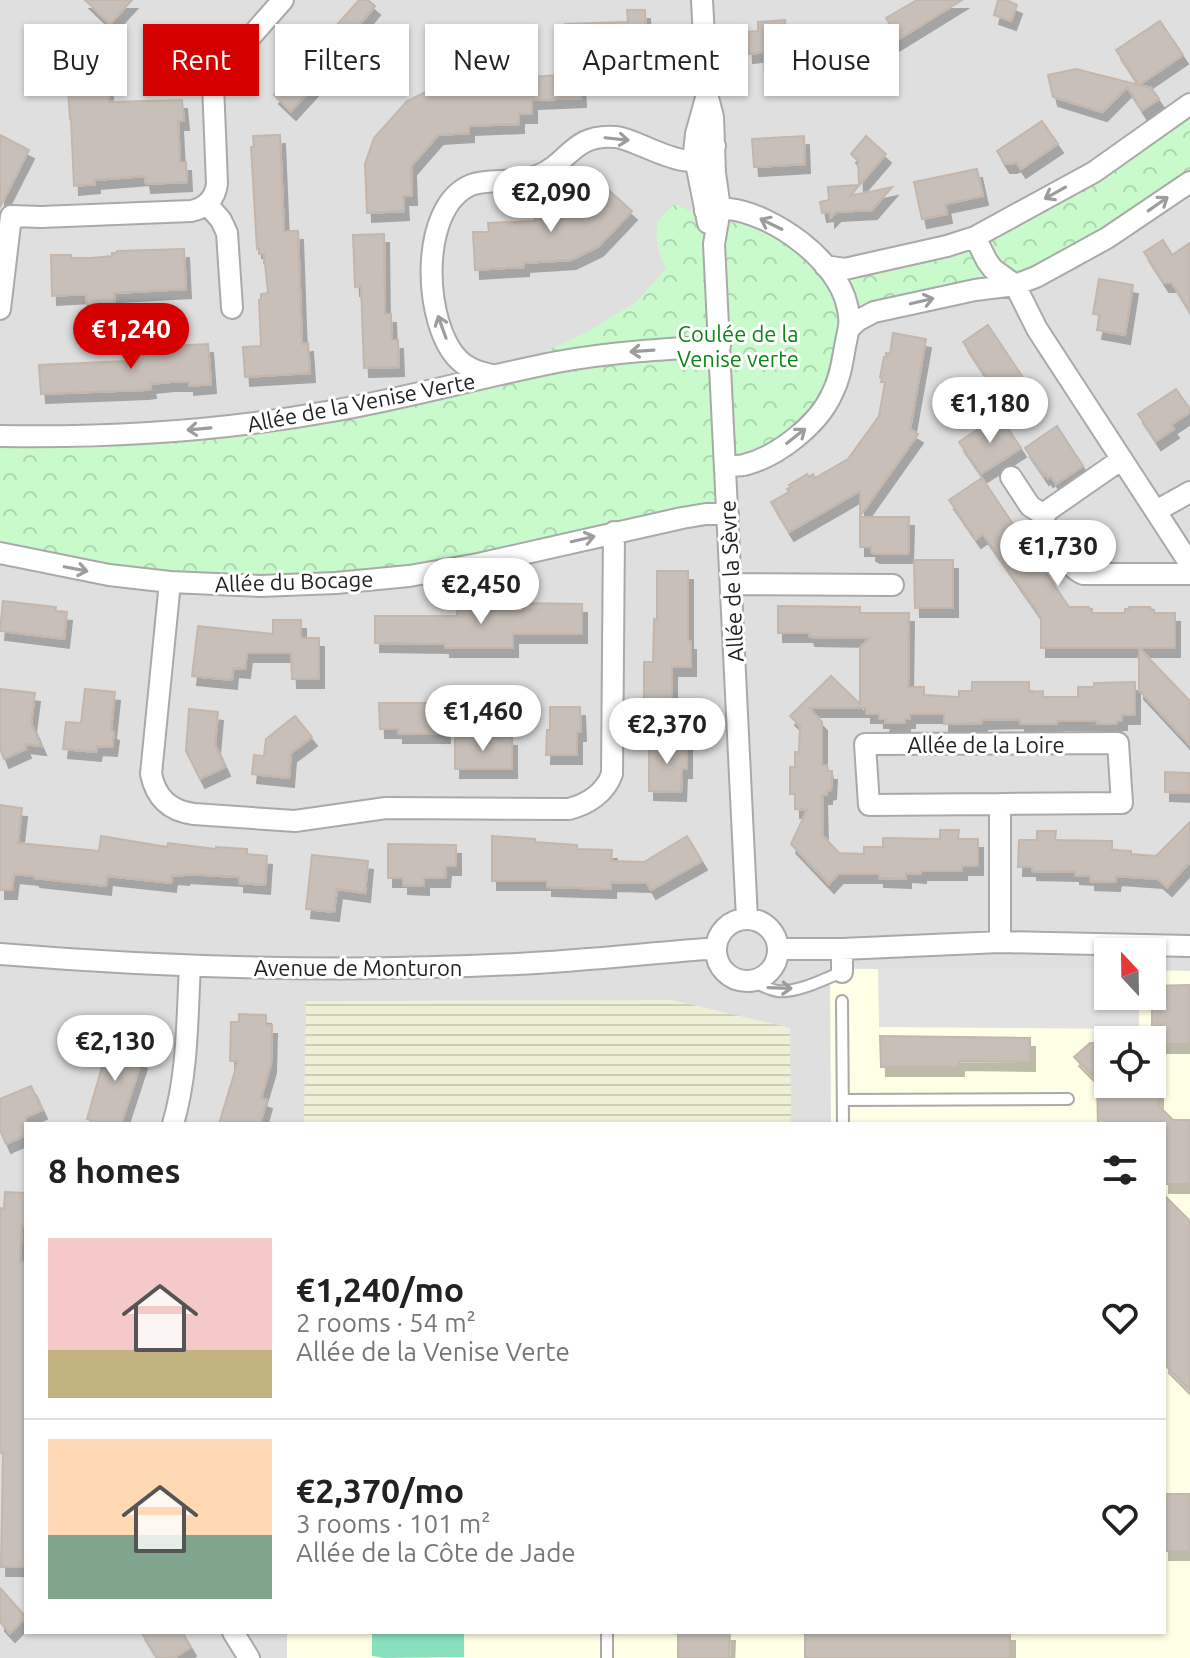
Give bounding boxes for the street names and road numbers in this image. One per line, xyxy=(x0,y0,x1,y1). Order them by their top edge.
street label: Allée de la Venise Verte xyxy=(245,368,477,436)
street label: Allée de la Sèvre xyxy=(714,499,748,663)
street label: Allée du Bocage xyxy=(214,566,374,596)
street label: Allée de la Loire xyxy=(907,732,1065,757)
street label: Avenue de Monturon xyxy=(254,955,462,980)

